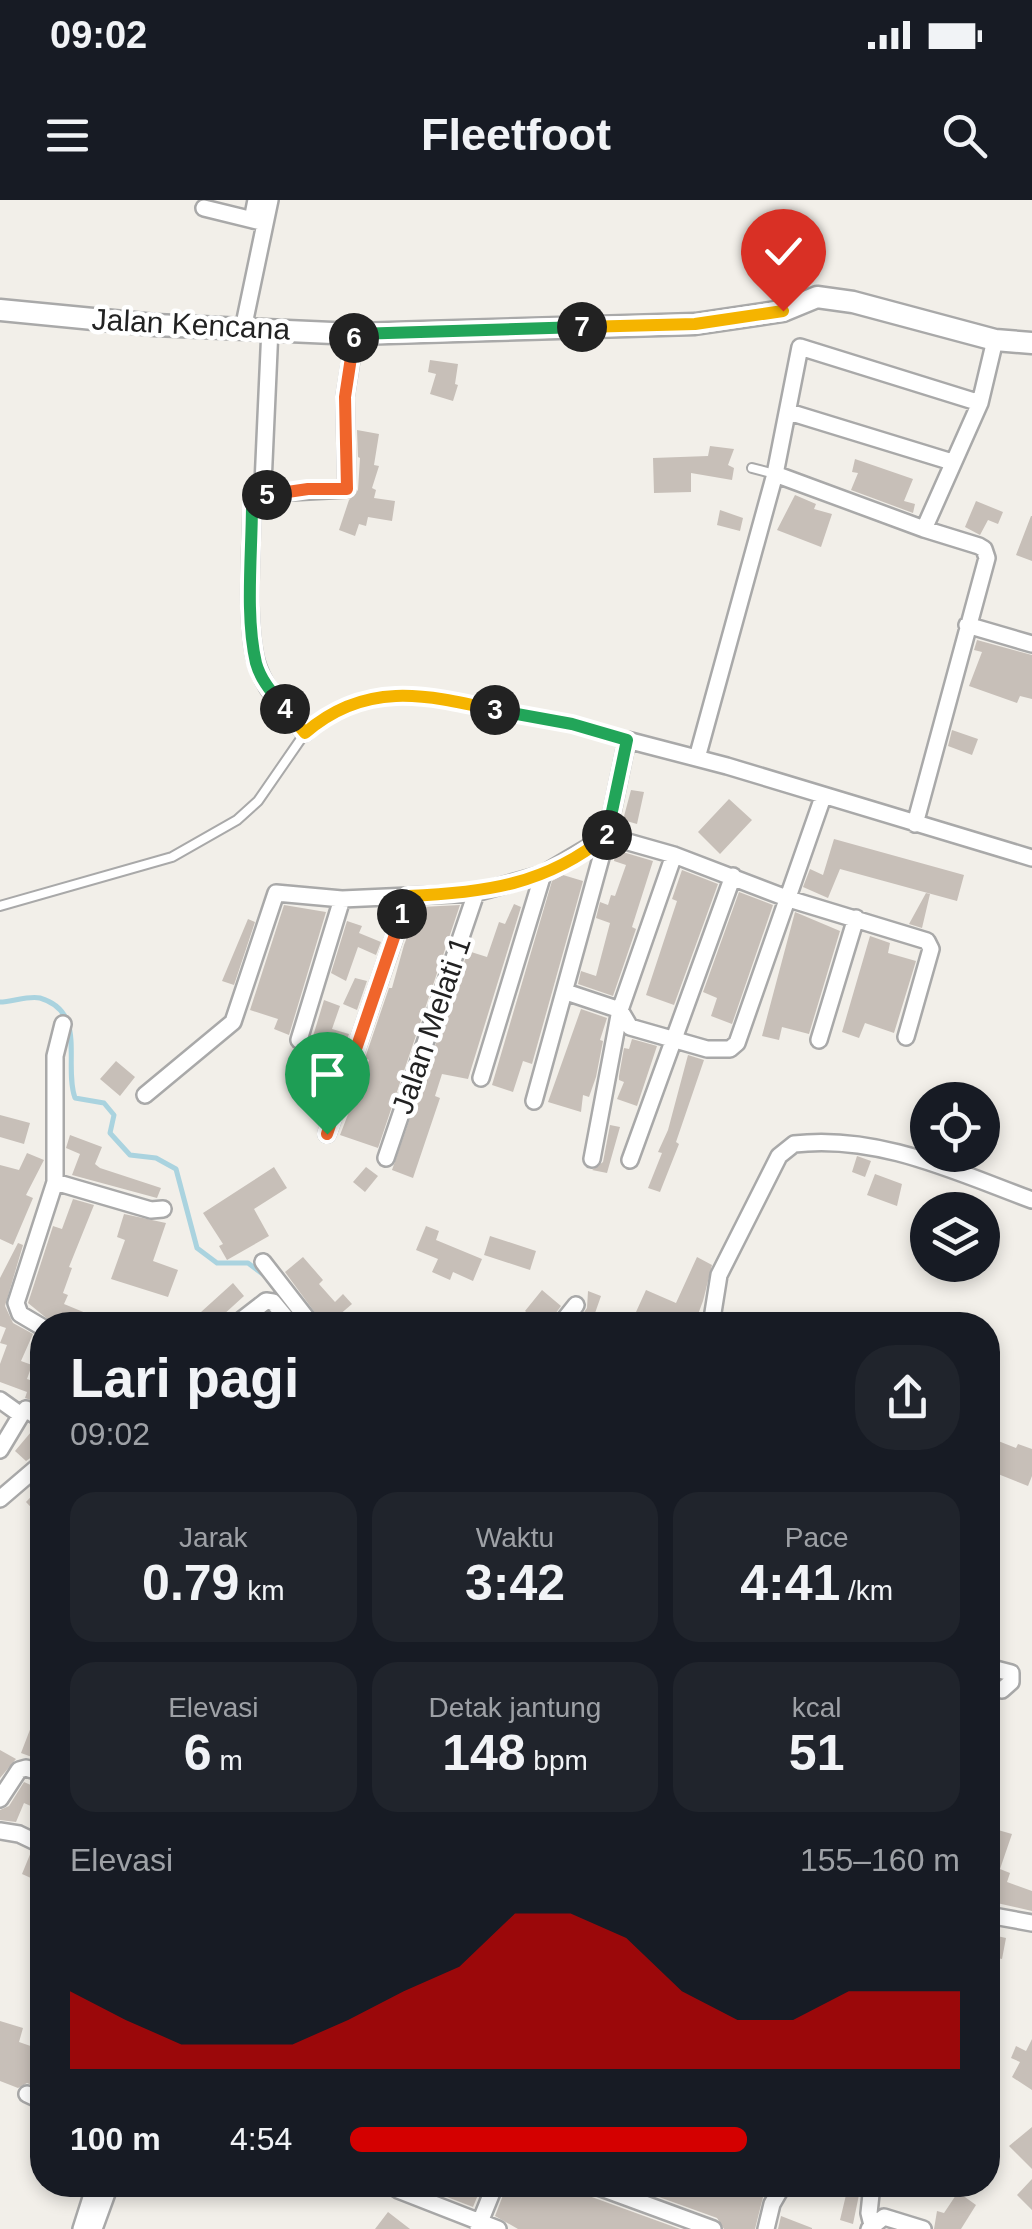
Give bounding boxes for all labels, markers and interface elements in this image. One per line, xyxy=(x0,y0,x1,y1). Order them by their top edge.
text: 09:02 xyxy=(50,14,147,56)
icon: menu xyxy=(40,108,95,163)
icon: search xyxy=(937,108,992,163)
text: Fleetfoot xyxy=(421,109,611,160)
pin xyxy=(741,209,826,312)
icon: check xyxy=(756,224,811,279)
street label: Jalan Kencana xyxy=(91,302,291,346)
pin: 7 xyxy=(557,302,607,352)
text: 7 xyxy=(574,311,590,342)
pin: 6 xyxy=(329,313,379,363)
text: 6 xyxy=(346,322,362,353)
pin: 5 xyxy=(242,470,292,520)
text: 5 xyxy=(259,479,275,510)
pin: 4 xyxy=(260,684,310,734)
pin: 3 xyxy=(470,685,520,735)
text: 4 xyxy=(277,693,293,724)
text: 3 xyxy=(487,694,503,725)
pin: 2 xyxy=(582,810,632,860)
text: 2 xyxy=(599,819,615,850)
pin: 1 xyxy=(377,889,427,939)
text: 1 xyxy=(394,898,410,929)
street label: Jalan Melati 1 xyxy=(385,932,477,1118)
pin xyxy=(285,1032,370,1135)
icon: arrive xyxy=(300,1047,355,1102)
map controls xyxy=(910,1082,1000,1282)
button: locate xyxy=(910,1082,1000,1172)
button: layers xyxy=(910,1192,1000,1282)
button: share xyxy=(855,1345,960,1450)
text: Lari pagi xyxy=(70,1347,299,1409)
text: 09:02 xyxy=(70,1416,150,1452)
text: Jarak xyxy=(179,1522,248,1553)
text: Waktu xyxy=(476,1522,554,1553)
text: Pace xyxy=(785,1522,849,1553)
text: 0.79 xyxy=(142,1555,239,1611)
text: 3:42 xyxy=(465,1555,565,1611)
text: 4:41 xyxy=(740,1555,840,1611)
text: km xyxy=(239,1575,285,1606)
text: /km xyxy=(840,1575,893,1606)
text: Elevasi xyxy=(168,1692,258,1723)
text: Detak jantung xyxy=(429,1692,601,1723)
text: kcal xyxy=(792,1692,842,1723)
text: 6 xyxy=(184,1725,212,1781)
text: 148 xyxy=(442,1725,526,1781)
text: 51 xyxy=(789,1725,844,1781)
text: m xyxy=(212,1745,243,1776)
text: bpm xyxy=(526,1745,588,1776)
text: Elevasi xyxy=(70,1842,173,1878)
text: 155–160 m xyxy=(800,1842,960,1878)
text: 100 m xyxy=(70,2121,161,2157)
text: 4:54 xyxy=(230,2121,292,2157)

